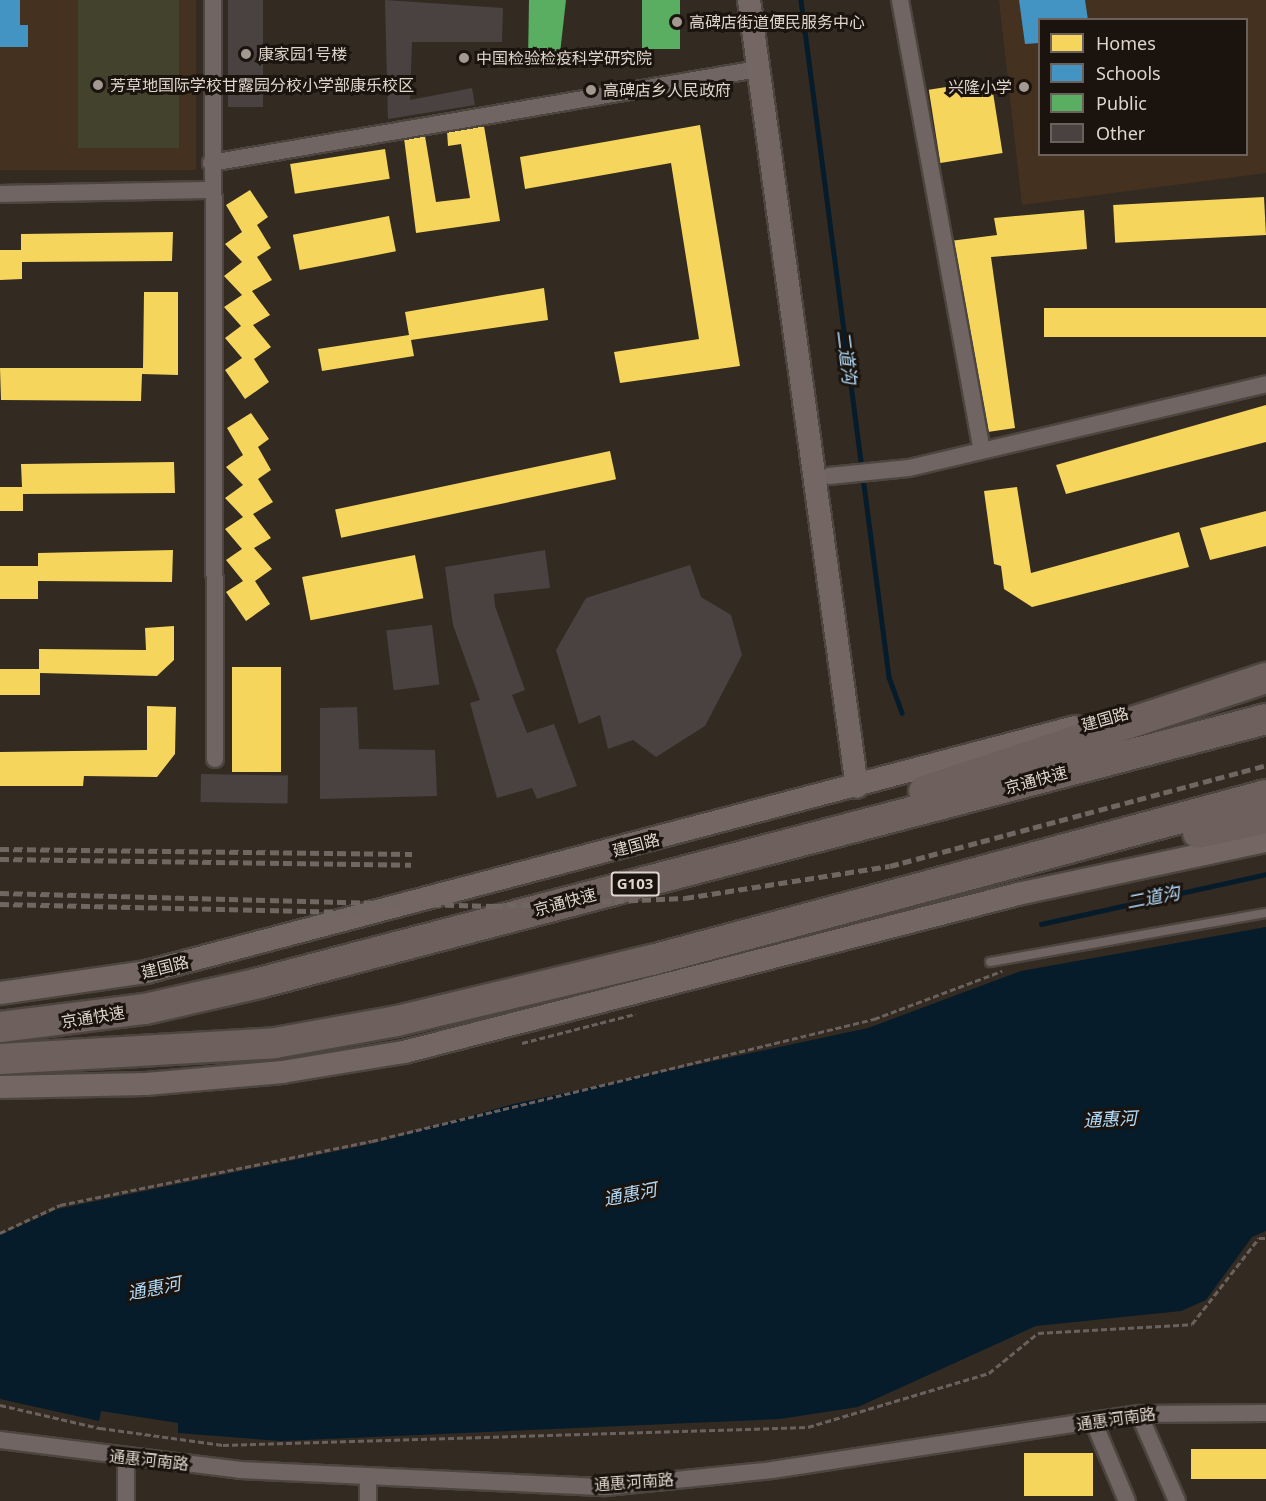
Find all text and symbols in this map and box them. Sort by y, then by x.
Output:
place label: 高碑店街道便民服务中心 [689,12,865,32]
marker: 高碑店街道便民服务中心 [670,15,684,29]
legend [1038,18,1248,156]
text: Homes [1096,31,1156,55]
place label: 康家园1号楼 [258,44,347,64]
marker: 康家园1号楼 [239,47,253,61]
place label: 中国检验检疫科学研究院 [476,48,652,68]
marker: 中国检验检疫科学研究院 [457,51,471,65]
text: Schools [1096,61,1161,85]
place label: 芳草地国际学校甘露园分校小学部康乐校区 [110,75,414,95]
place label: 兴隆小学 [948,77,1012,97]
marker: 芳草地国际学校甘露园分校小学部康乐校区 [91,78,105,92]
place label: 高碑店乡人民政府 [603,80,731,100]
marker: 兴隆小学 [1017,80,1031,94]
marker: 高碑店乡人民政府 [584,83,598,97]
text: Public [1096,91,1147,115]
text: Other [1096,121,1145,145]
water label: 二道沟 [833,329,861,385]
street label: 建国路 [1079,703,1131,735]
street label: 京通快速 [1003,762,1069,798]
street label: 建国路 [610,830,662,860]
road number: G103 [610,872,660,896]
water label: 二道沟 [1124,881,1182,913]
street label: 京通快速 [532,884,598,920]
street label: 建国路 [139,952,191,982]
street label: 京通快速 [60,1003,126,1031]
water label: 通惠河 [1082,1107,1138,1131]
water label: 通惠河 [601,1178,659,1210]
water label: 通惠河 [125,1272,183,1304]
street label: 通惠河南路 [1075,1404,1157,1434]
street label: 通惠河南路 [108,1446,190,1474]
street label: 通惠河南路 [593,1470,675,1494]

